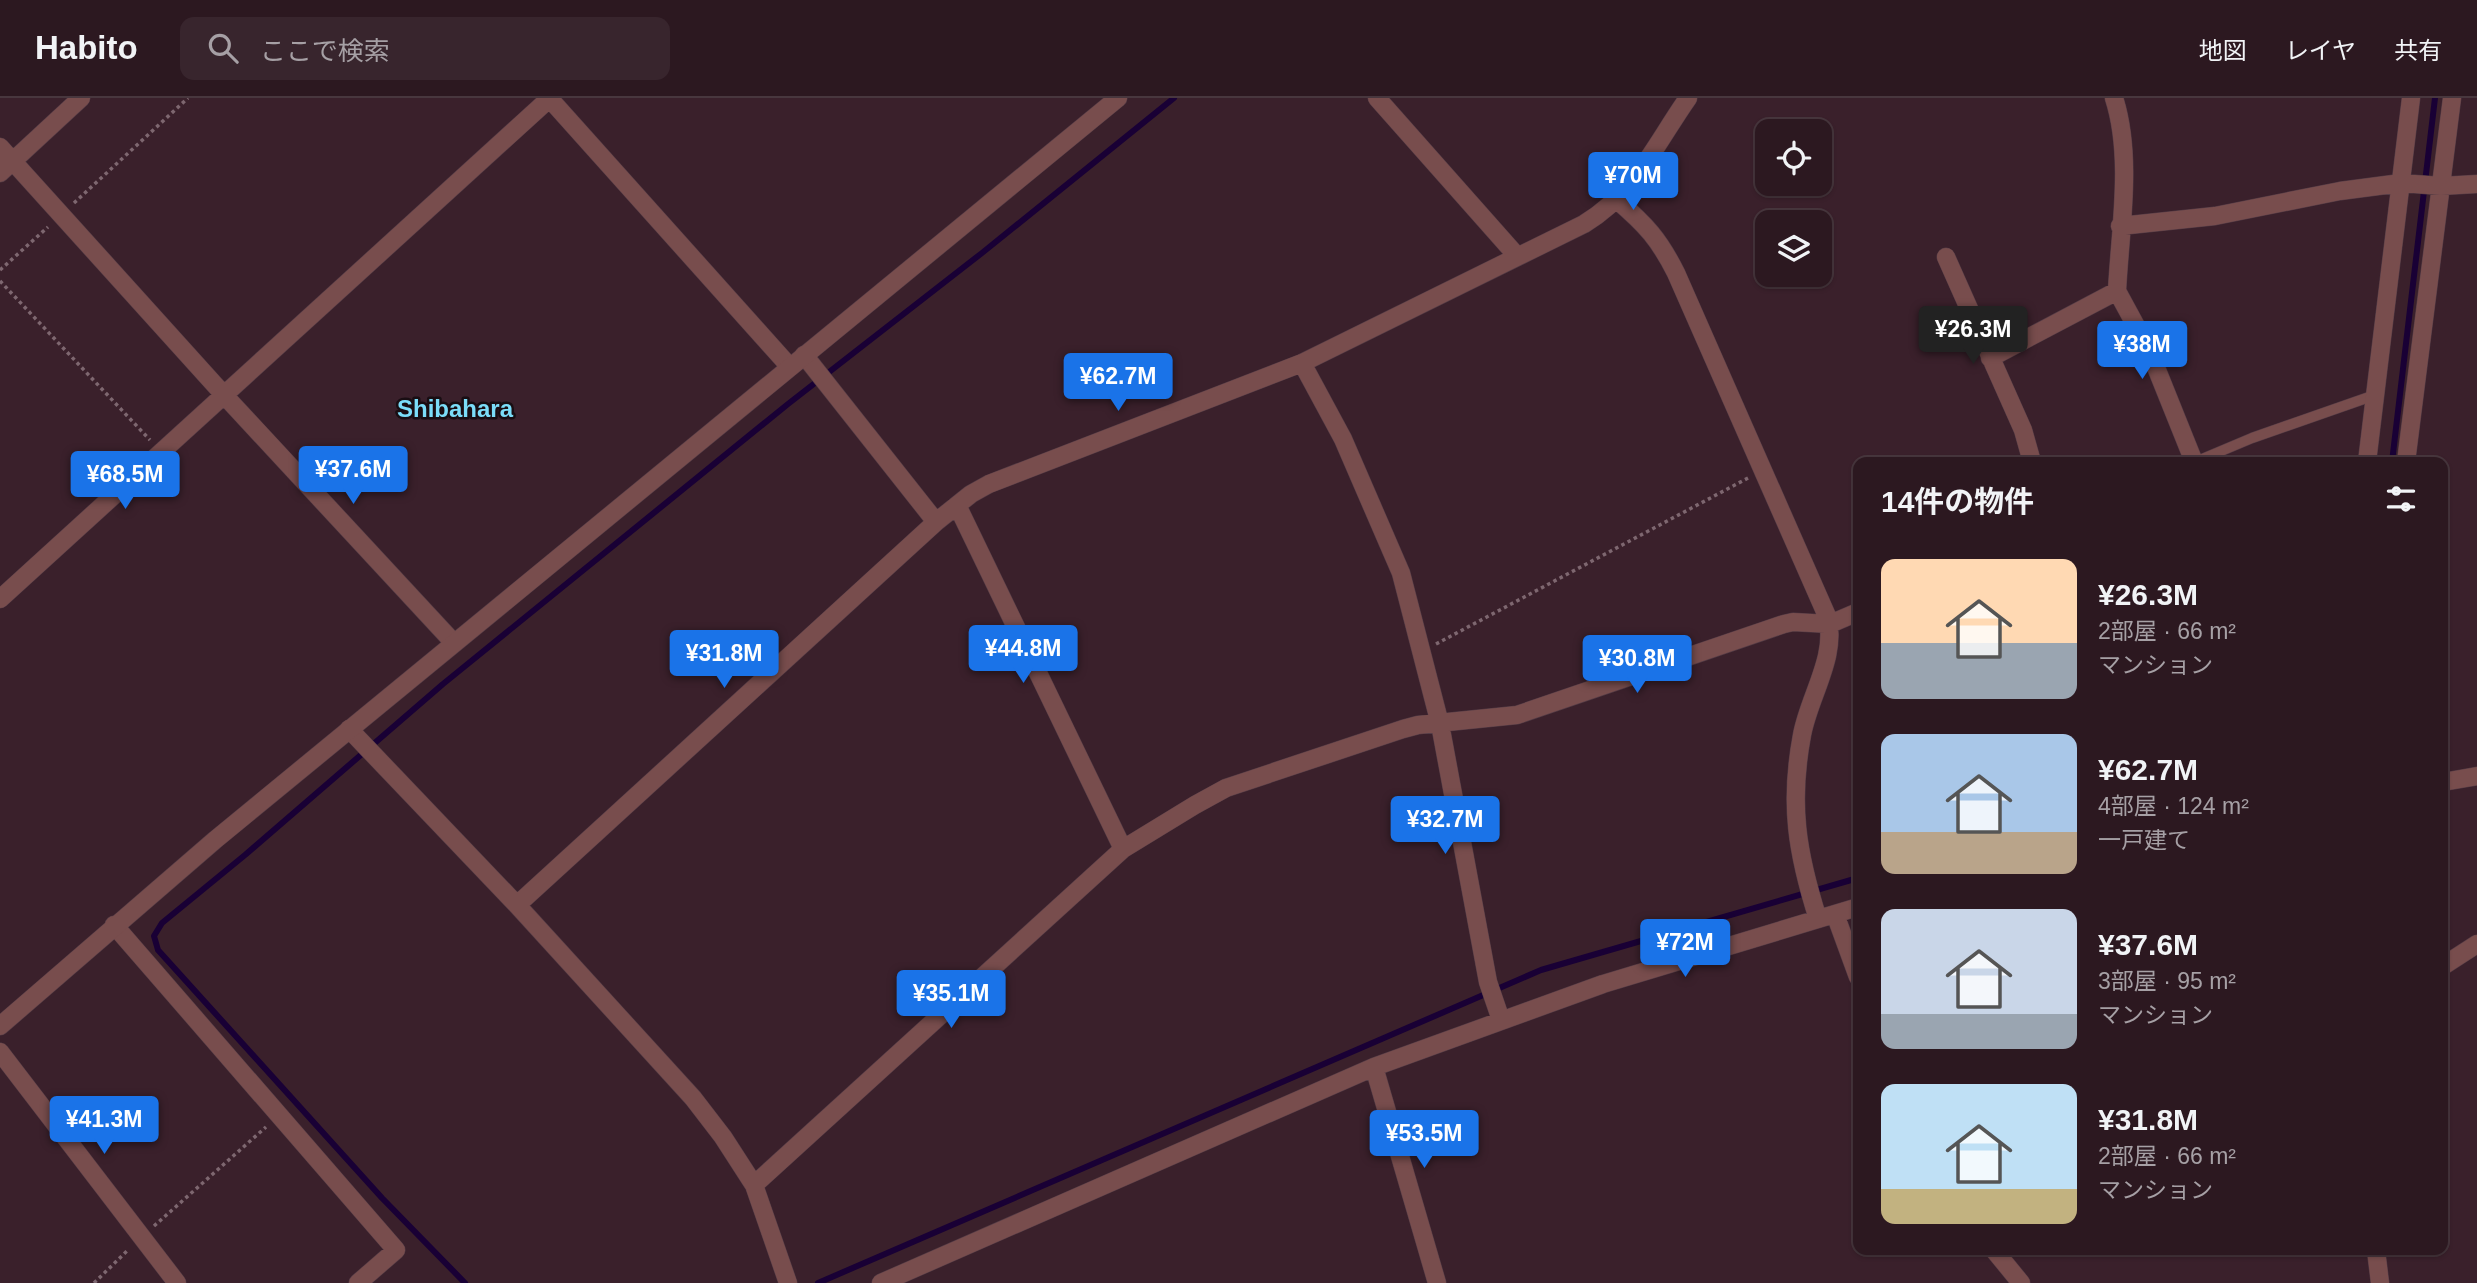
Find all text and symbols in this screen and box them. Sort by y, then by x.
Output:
search box [180,17,670,80]
text: Habito [35,29,138,66]
icon: search [204,29,242,67]
text: ここで検索 [260,36,390,66]
text: 地図 [2199,37,2247,64]
text: レイヤ [2285,37,2356,64]
text: 共有 [2394,37,2442,64]
map controls [1755,119,1832,287]
button: locate [1755,119,1832,196]
pin: ¥70M [1592,152,1674,212]
text: ¥70M [1604,162,1662,188]
button: layers [1755,210,1832,287]
pin: ¥26.3M [1916,306,2030,366]
text: ¥26.3M [1935,316,2011,342]
pin: ¥38M [2101,322,2183,381]
text: ¥38M [2113,331,2171,357]
pin: ¥62.7M [1061,354,1175,413]
text: ¥62.7M [1080,363,1156,389]
district label: Shibahara [397,395,514,422]
pin: ¥37.6M [296,446,410,506]
pin: ¥68.5M [68,452,182,511]
text: ¥37.6M [315,456,391,482]
text: ¥68.5M [87,461,163,487]
icon: filters [2382,480,2420,518]
text: 14件の物件 [1881,485,2034,518]
text: ¥26.3M [2098,578,2198,611]
icon: home [1937,587,2021,671]
text: 2部屋 · 66 m² [2098,618,2236,644]
pin: ¥44.8M [966,626,1080,685]
pin: ¥31.8M [667,630,781,690]
text: ¥44.8M [985,635,1061,661]
pin: ¥30.8M [1580,636,1694,695]
text: ¥31.8M [686,640,762,666]
text: ¥30.8M [1599,645,1675,671]
text: マンション [2098,652,2213,678]
text: ¥62.7M [2098,753,2198,786]
icon: home [1937,762,2021,846]
text: 4部屋 · 124 m² [2098,793,2249,819]
pin: ¥32.7M [1388,796,1502,856]
text: ¥32.7M [1407,806,1483,832]
text: 一戸建て [2098,827,2190,853]
pin: ¥72M [1644,920,1726,979]
text: ¥37.6M [2098,928,2198,961]
text: ¥72M [1656,929,1714,955]
icon: home [1937,937,2021,1021]
text: 3部屋 · 95 m² [2098,968,2236,994]
pin: ¥35.1M [894,970,1008,1030]
text: ¥35.1M [913,980,989,1006]
text: マンション [2098,1002,2213,1028]
pin: ¥41.3M [47,1096,161,1156]
text: ¥31.8M [2098,1103,2198,1136]
text: ¥41.3M [66,1106,142,1132]
pin: ¥53.5M [1367,1110,1481,1170]
icon: home [1937,1112,2021,1196]
text: ¥53.5M [1386,1120,1462,1146]
text: 2部屋 · 66 m² [2098,1143,2236,1169]
text: マンション [2098,1177,2213,1203]

